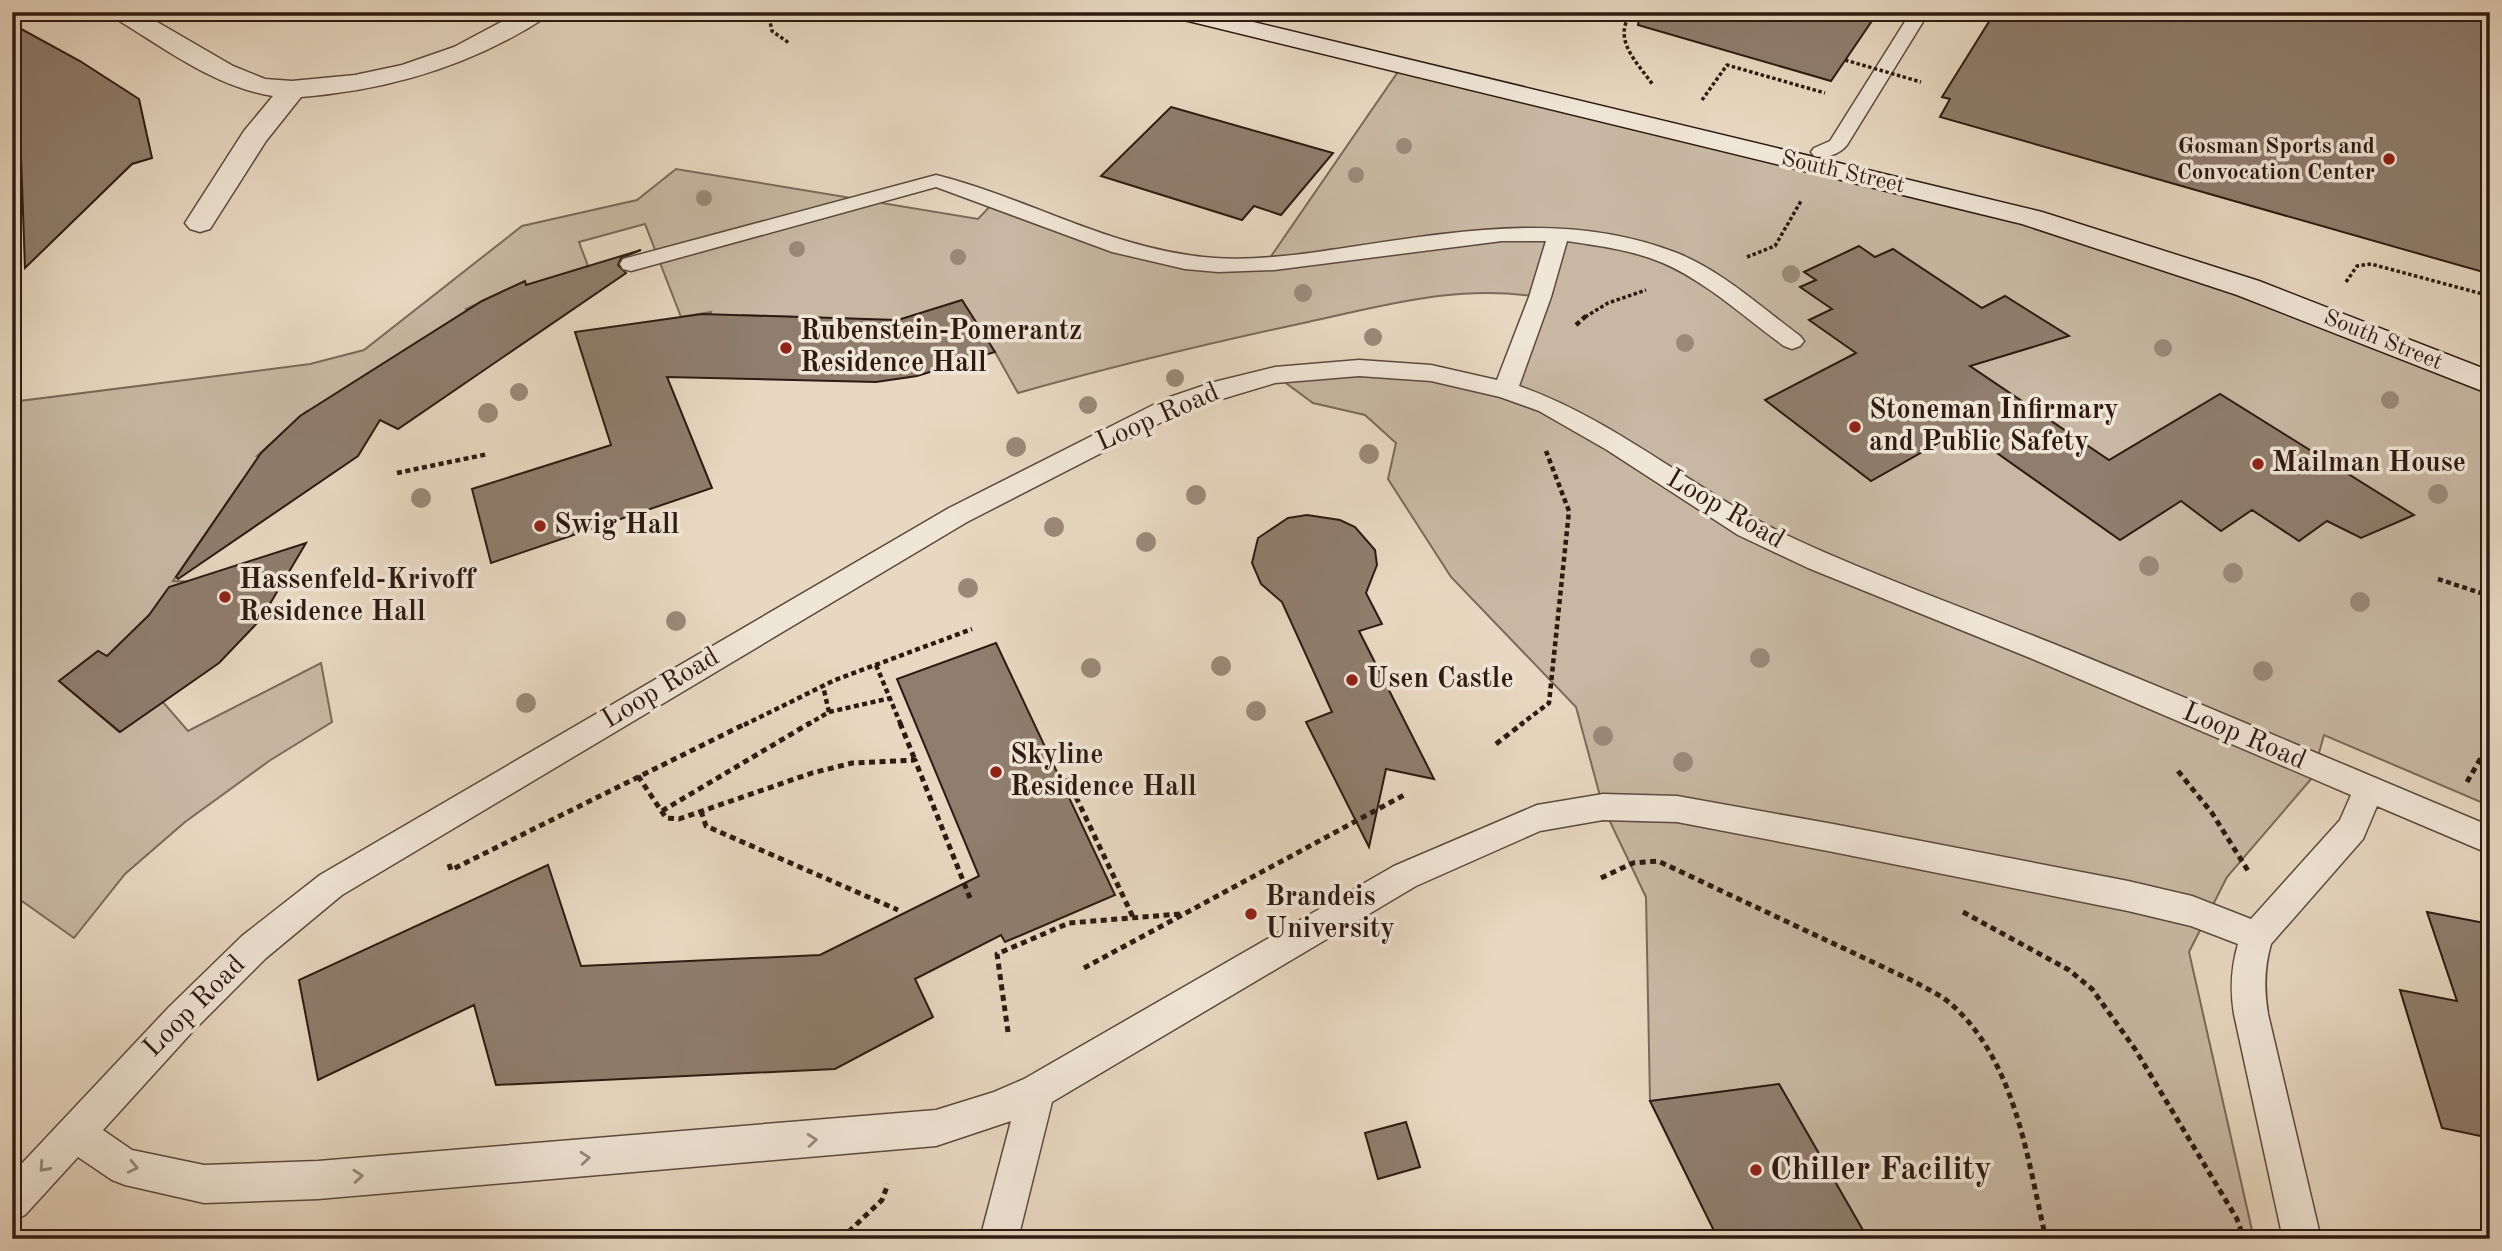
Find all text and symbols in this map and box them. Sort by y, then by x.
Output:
place label: Gosman Sports and Convocation Center [2176,135,2375,184]
street label: South Street [1779,147,1907,197]
marker: Gosman Sports and Convocation Center [2381,151,2397,167]
street label: South Street [2320,306,2446,374]
place label: Rubenstein-Pomerantz Residence Hall [800,318,1082,378]
marker: Rubenstein-Pomerantz Residence Hall [778,340,794,356]
street label: Loop Road [1092,379,1224,457]
place label: Stoneman Infirmary and Public Safety [1869,397,2119,457]
marker: Stoneman Infirmary and Public Safety [1847,419,1863,435]
place label: Mailman House [2272,450,2466,478]
marker: Mailman House [2250,456,2266,472]
street label: Loop Road [1661,465,1789,555]
place label: Swig Hall [554,512,680,540]
marker: Swig Hall [532,518,548,534]
place label: Hassenfeld-Krivoff Residence Hall [239,567,477,627]
marker: Hassenfeld-Krivoff Residence Hall [217,589,233,605]
street label: Loop Road [598,643,724,735]
place label: Usen Castle [1366,666,1514,694]
marker: Usen Castle [1344,672,1360,688]
street label: Loop Road [2178,698,2310,776]
place label: Skyline Residence Hall [1010,742,1197,802]
marker: Skyline Residence Hall [988,764,1004,780]
place label: Brandeis University [1265,884,1395,944]
marker: Brandeis University [1243,906,1259,922]
street label: Loop Road [139,951,251,1063]
one-way arrow [806,1133,817,1148]
one-way arrow [580,1151,591,1166]
place label: Chiller Facility [1770,1154,1992,1187]
one-way arrow [39,1159,52,1172]
one-way arrow [127,1159,139,1174]
marker: Chiller Facility [1748,1162,1764,1178]
one-way arrow [353,1169,364,1184]

